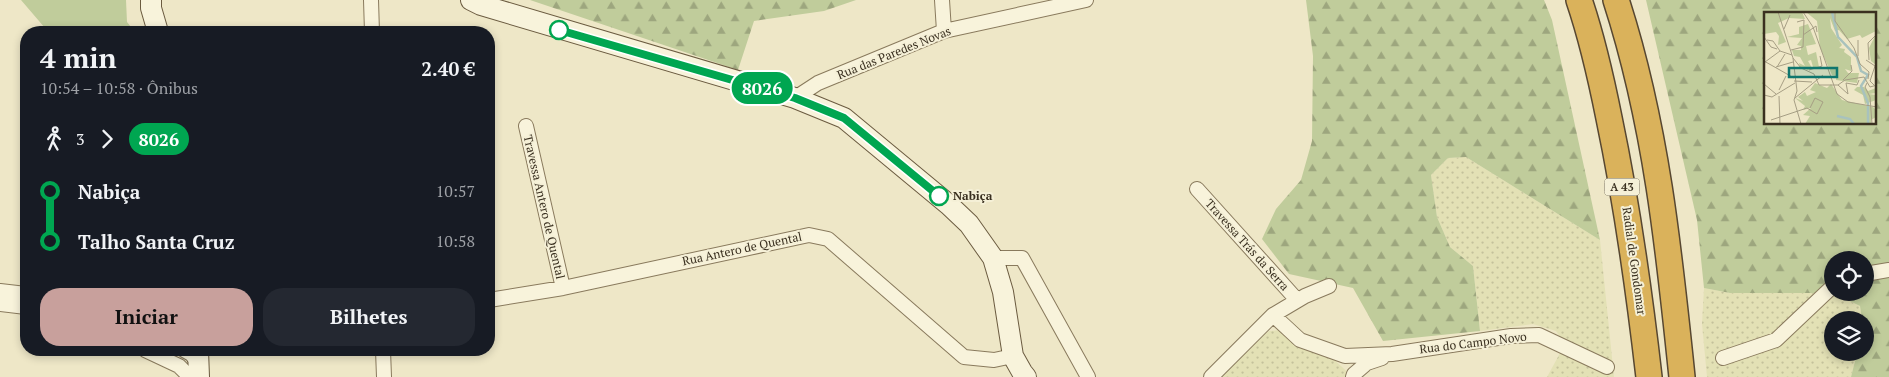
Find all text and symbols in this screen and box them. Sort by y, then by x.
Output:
inset map [1764,12,1876,125]
unlabelled marker [549,20,569,40]
street label: Rua das Paredes Novas [835,23,953,82]
text: 4 min [40,39,117,76]
text: 2.40 € [421,56,475,81]
line badge: 8026 [727,72,797,104]
text: 8026 [742,76,782,100]
text: 10:54 – 10:58 · Ônibus [40,77,198,99]
icon: walk [40,125,68,153]
icon: forward [93,125,121,153]
text: 8026 [139,127,179,151]
text: 3 [76,128,85,150]
street label: Travessa Antero de Quental [521,133,568,281]
road number: A 43 [1604,178,1640,196]
text: Nabiça [78,179,140,204]
text: 10:57 [436,180,475,202]
marker: Nabiça [929,186,949,206]
place label: Nabiça [953,188,993,203]
street label: Travessa Trás da Serra [1202,196,1293,294]
street label: Radial de Gondomar [1620,206,1650,316]
street label: Rua Antero de Quental [681,228,803,269]
text: Talho Santa Cruz [78,229,235,254]
text: 10:58 [436,230,475,252]
map controls [1824,251,1874,361]
button: locate [1824,251,1874,301]
button: Iniciar [40,288,253,346]
button: Bilhetes [263,288,475,346]
button: layers [1824,311,1874,361]
street label: Rua do Campo Novo [1418,328,1528,357]

